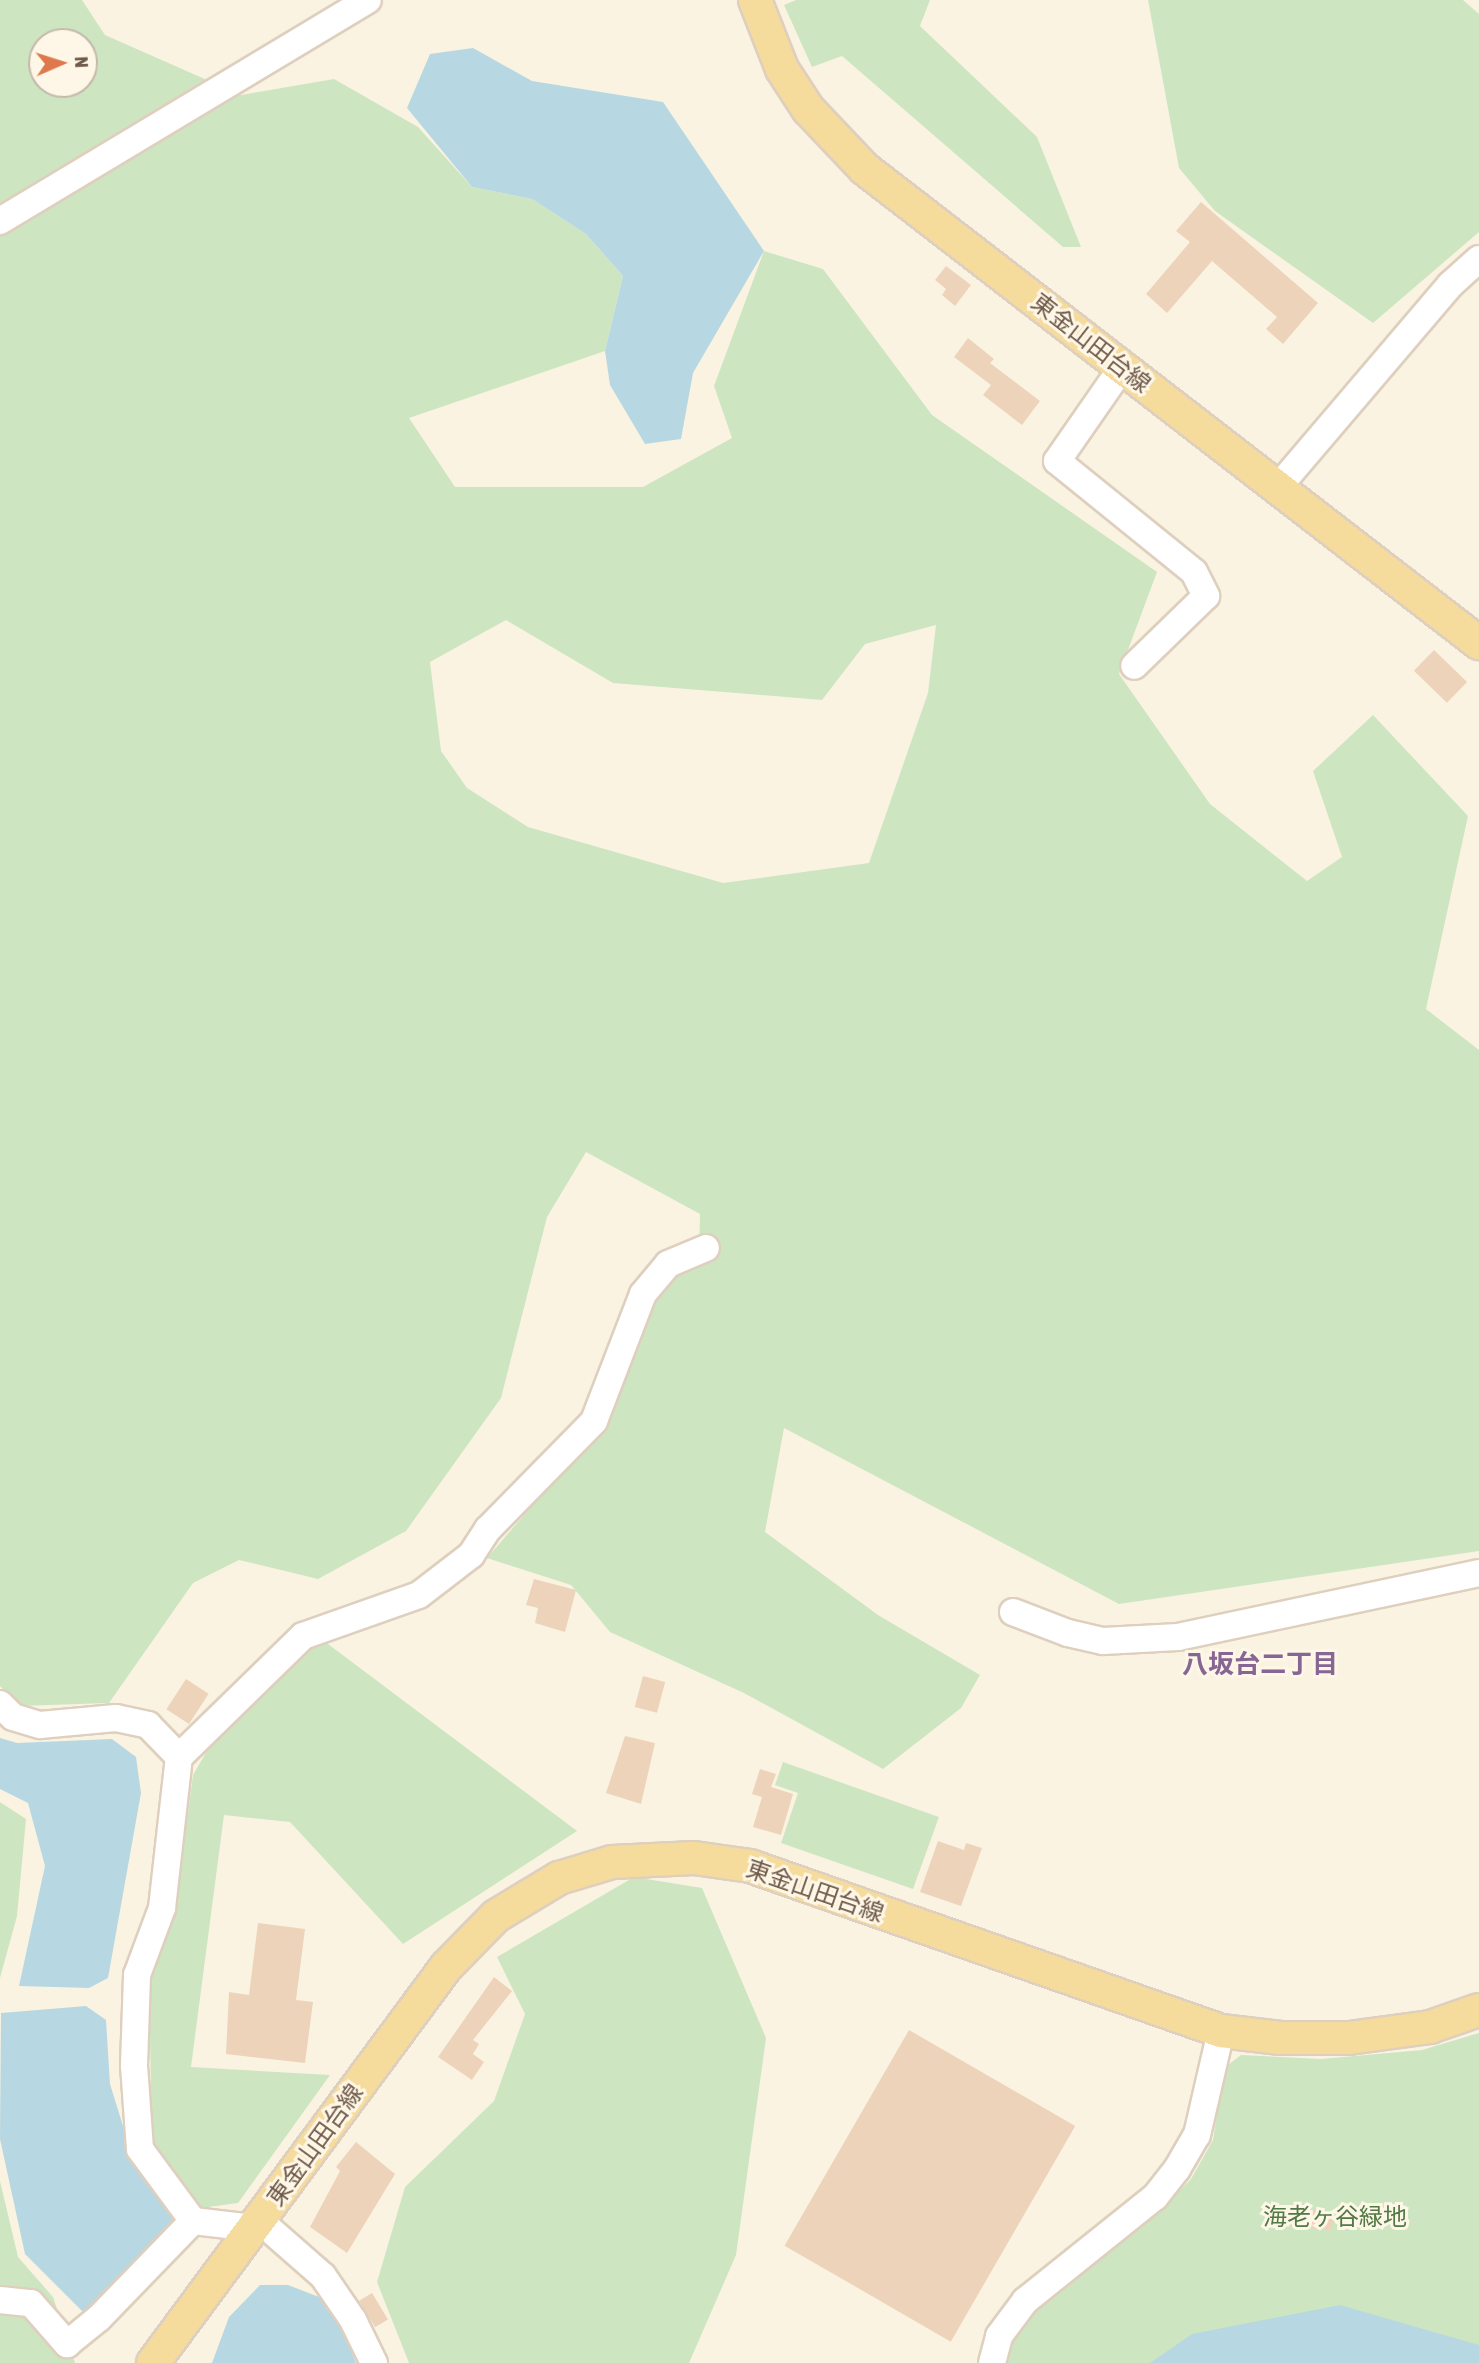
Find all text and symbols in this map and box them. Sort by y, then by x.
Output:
north arrow [28,28,98,98]
text: N [71,56,93,68]
street label: 東金山田台線 [1025,287,1157,399]
district label: 八坂台二丁目 [1182,1649,1338,1681]
street label: 東金山田台線 [742,1854,888,1928]
street label: 東金山田台線 [261,2078,369,2212]
park label: 海老ヶ谷緑地 [1263,2203,1407,2231]

